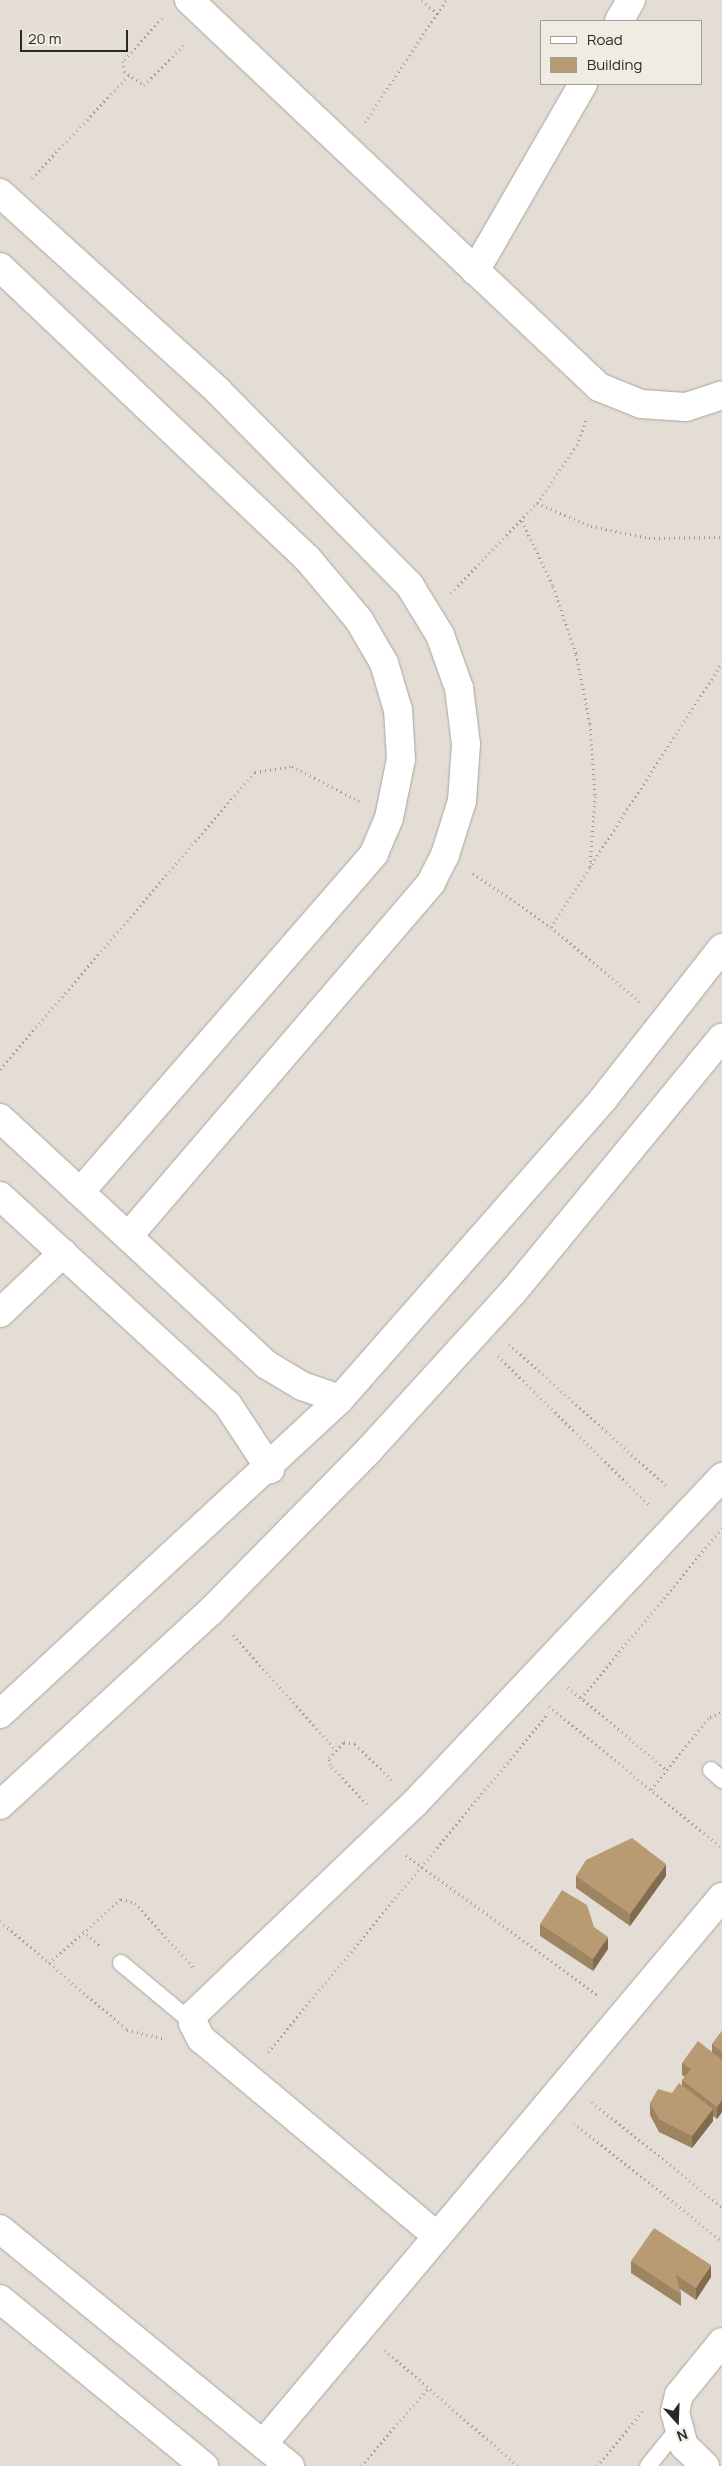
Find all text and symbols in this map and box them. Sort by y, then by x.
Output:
scale bar [22,20,130,52]
legend [540,20,702,85]
text: 20 m [28,28,61,49]
text: Road [587,29,623,50]
text: Building [587,54,642,75]
north arrow [652,2396,702,2446]
text: N [674,2425,690,2446]

